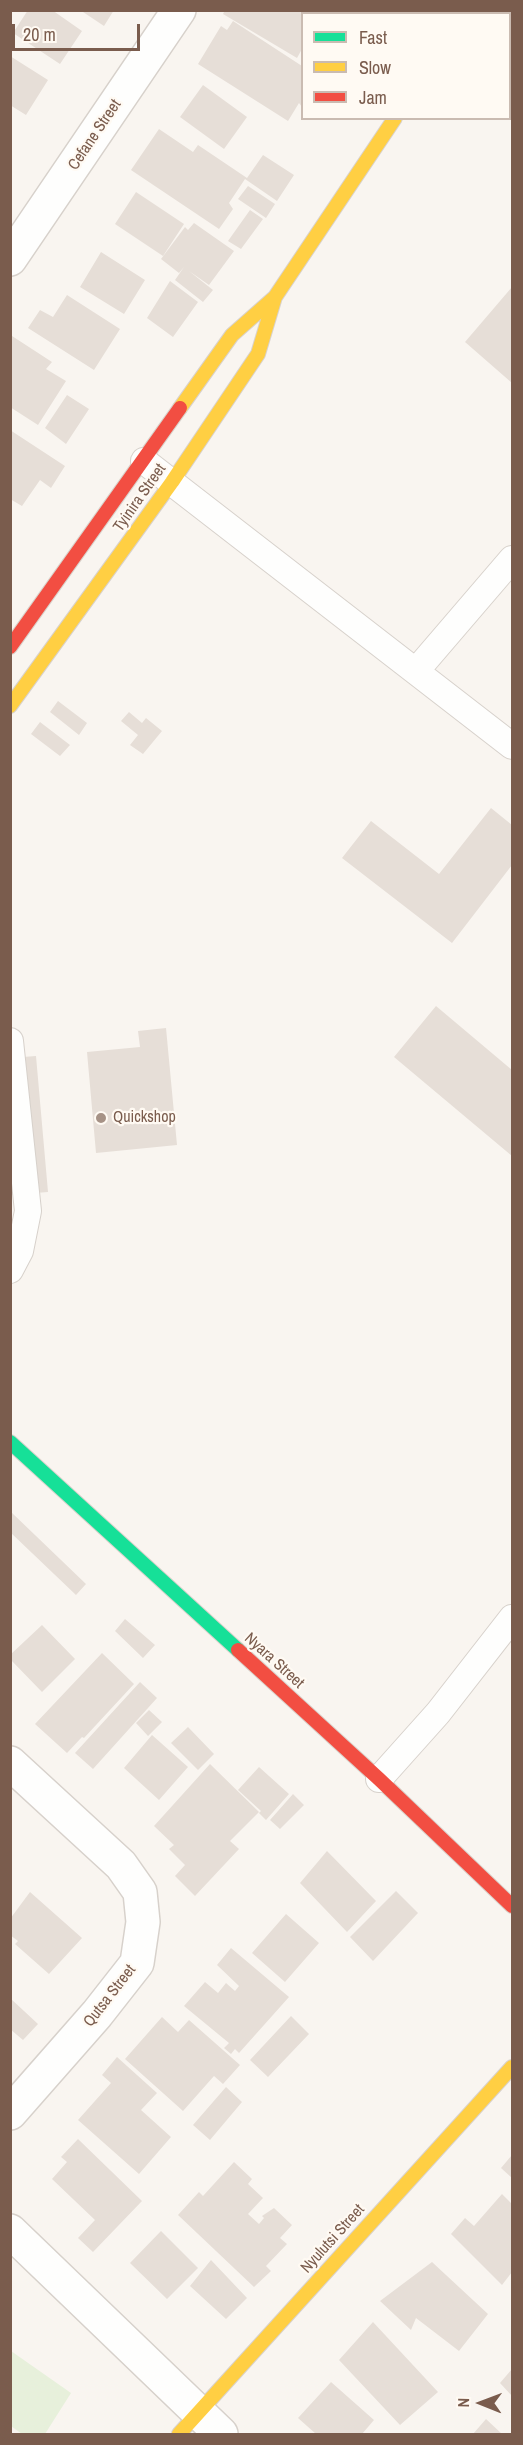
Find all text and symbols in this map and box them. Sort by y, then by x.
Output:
scale bar [15,12,142,50]
legend [301,12,511,120]
text: 20 m [23,22,56,47]
text: Fast [359,25,387,50]
text: Slow [359,55,391,80]
text: Jam [359,85,387,110]
street label: Cefane Street [64,96,126,174]
street label: Tyinira Street [110,460,170,536]
place label: Quickshop [113,1108,176,1128]
marker: Quickshop [94,1111,108,1125]
street label: Nyara Street [240,1629,308,1693]
street label: Qutsa Street [80,1961,140,2031]
street label: Nyulutsi Street [297,2201,369,2277]
north arrow [451,2373,511,2433]
text: N [452,2398,474,2408]

